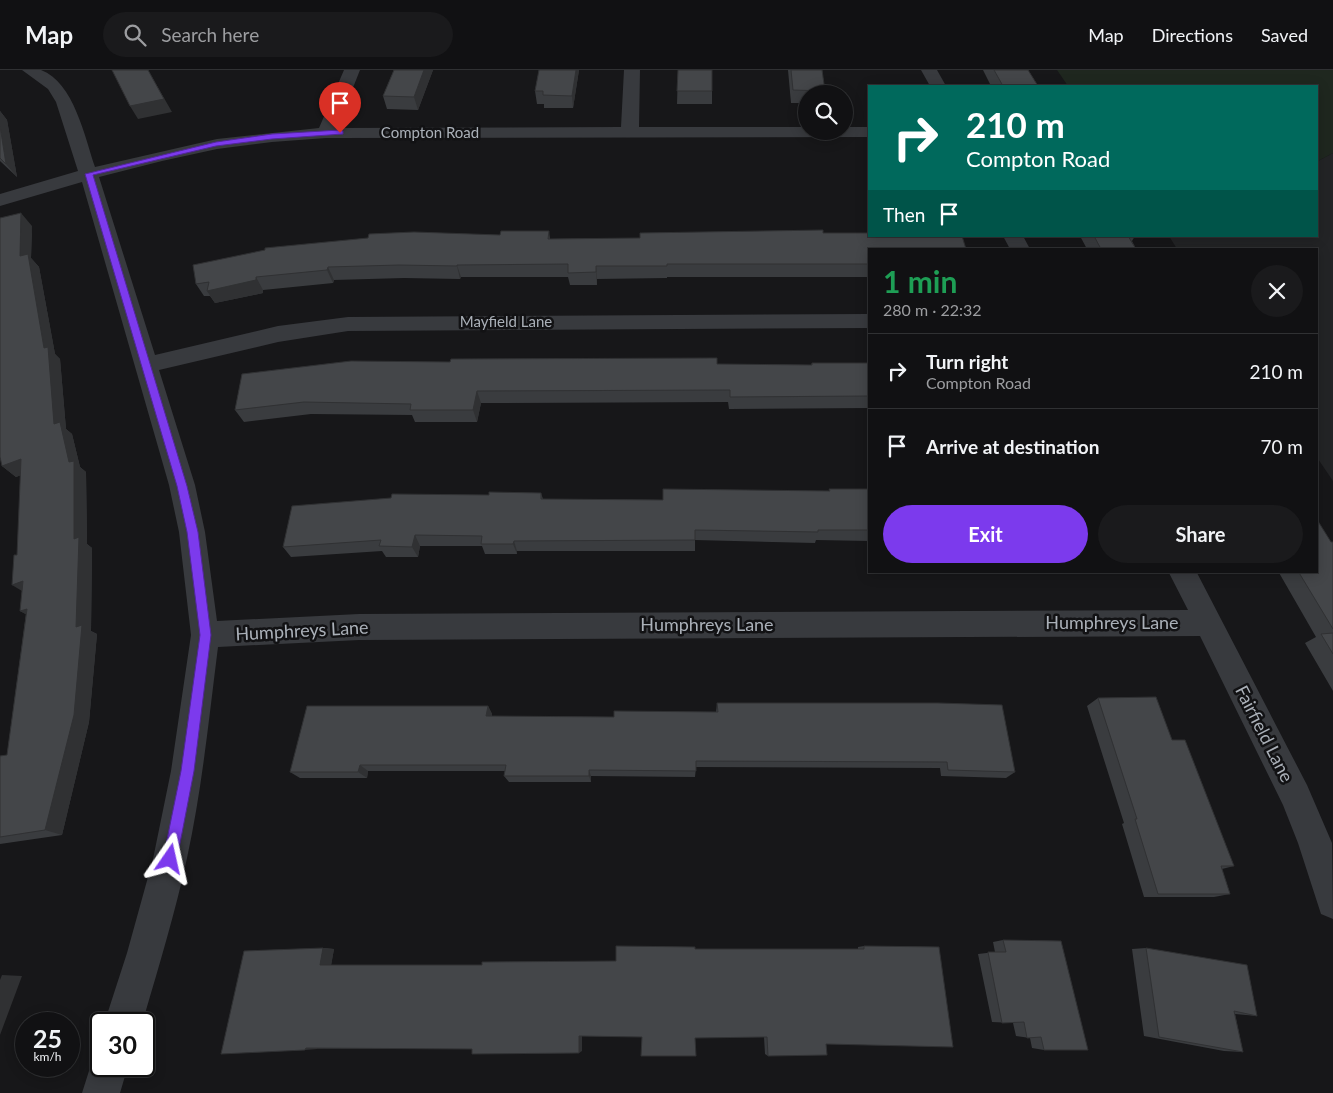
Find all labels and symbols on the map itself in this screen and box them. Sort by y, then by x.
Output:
pin [319,82,361,133]
street label: Compton Road [381,123,479,141]
street label: Mayfield Lane [460,312,552,330]
street label: Humphreys Lane [1045,611,1179,633]
street label: Humphreys Lane [640,613,774,635]
street label: Humphreys Lane [235,616,369,644]
street label: Fairfield Lane [1231,682,1299,785]
position arrow [143,832,195,884]
speed limit sign: 30 [90,1012,155,1077]

